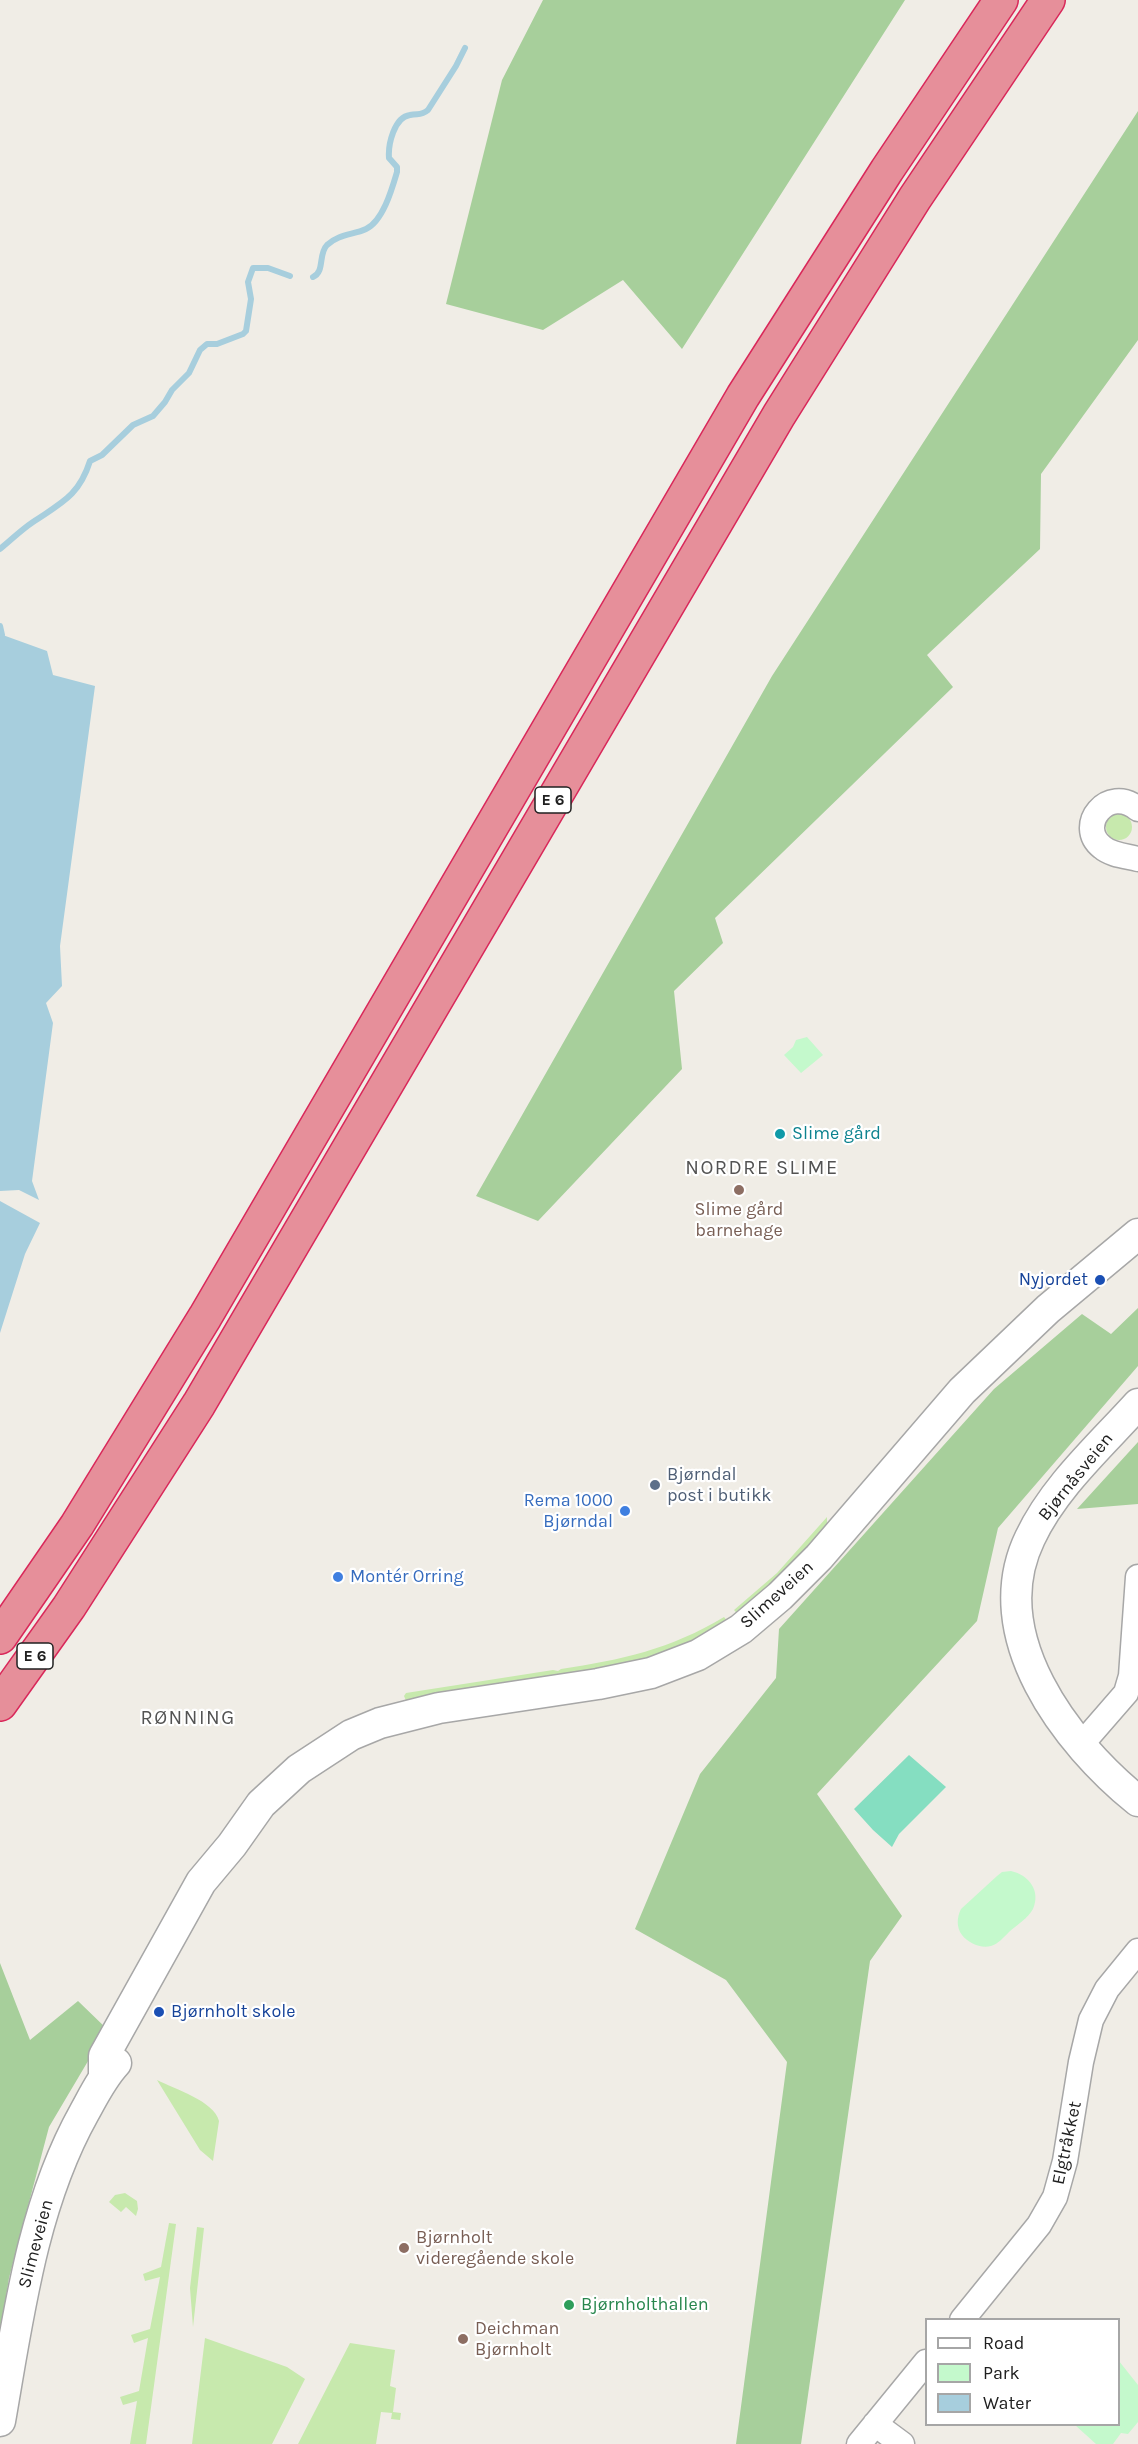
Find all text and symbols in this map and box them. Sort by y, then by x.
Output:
road number: E 6 [535,787,571,813]
place label: Slime gård [792,1123,881,1145]
marker: Slime gård [773,1127,787,1141]
district label: NORDRE SLIME [685,1156,839,1180]
marker: Slime gård barnehage [732,1183,746,1197]
place label: Slime gård barnehage [695,1199,783,1242]
place label: Nyjordet [1019,1269,1088,1291]
marker: Nyjordet [1093,1273,1107,1287]
street label: Bjørnåsveien [1034,1429,1118,1525]
place label: Bjørndal post i butikk [667,1464,771,1506]
marker: Bjørndal post i butikk [648,1478,662,1492]
place label: Rema 1000 Bjørndal [524,1490,613,1532]
marker: Rema 1000 Bjørndal [618,1504,632,1518]
street label: Slimeveien [736,1556,818,1634]
place label: Montér Orring [350,1566,464,1588]
marker: Montér Orring [331,1570,345,1584]
road number: E 6 [17,1643,53,1669]
district label: RØNNING [140,1706,236,1730]
place label: Bjørnholt skole [171,2001,296,2023]
marker: Bjørnholt skole [152,2005,166,2019]
street label: Elgtråkket [1048,2099,1086,2187]
street label: Slimeveien [14,2197,58,2291]
place label: Bjørnholt videregående skole [416,2227,574,2270]
marker: Bjørnholt videregående skole [397,2241,411,2255]
place label: Bjørnholthallen [581,2294,709,2316]
marker: Bjørnholthallen [562,2298,576,2312]
place label: Deichman Bjørnholt [475,2318,559,2360]
legend [925,2318,1120,2426]
marker: Deichman Bjørnholt [456,2332,470,2346]
text: Road [983,2332,1024,2354]
text: Park [983,2362,1020,2384]
text: Water [983,2392,1031,2414]

